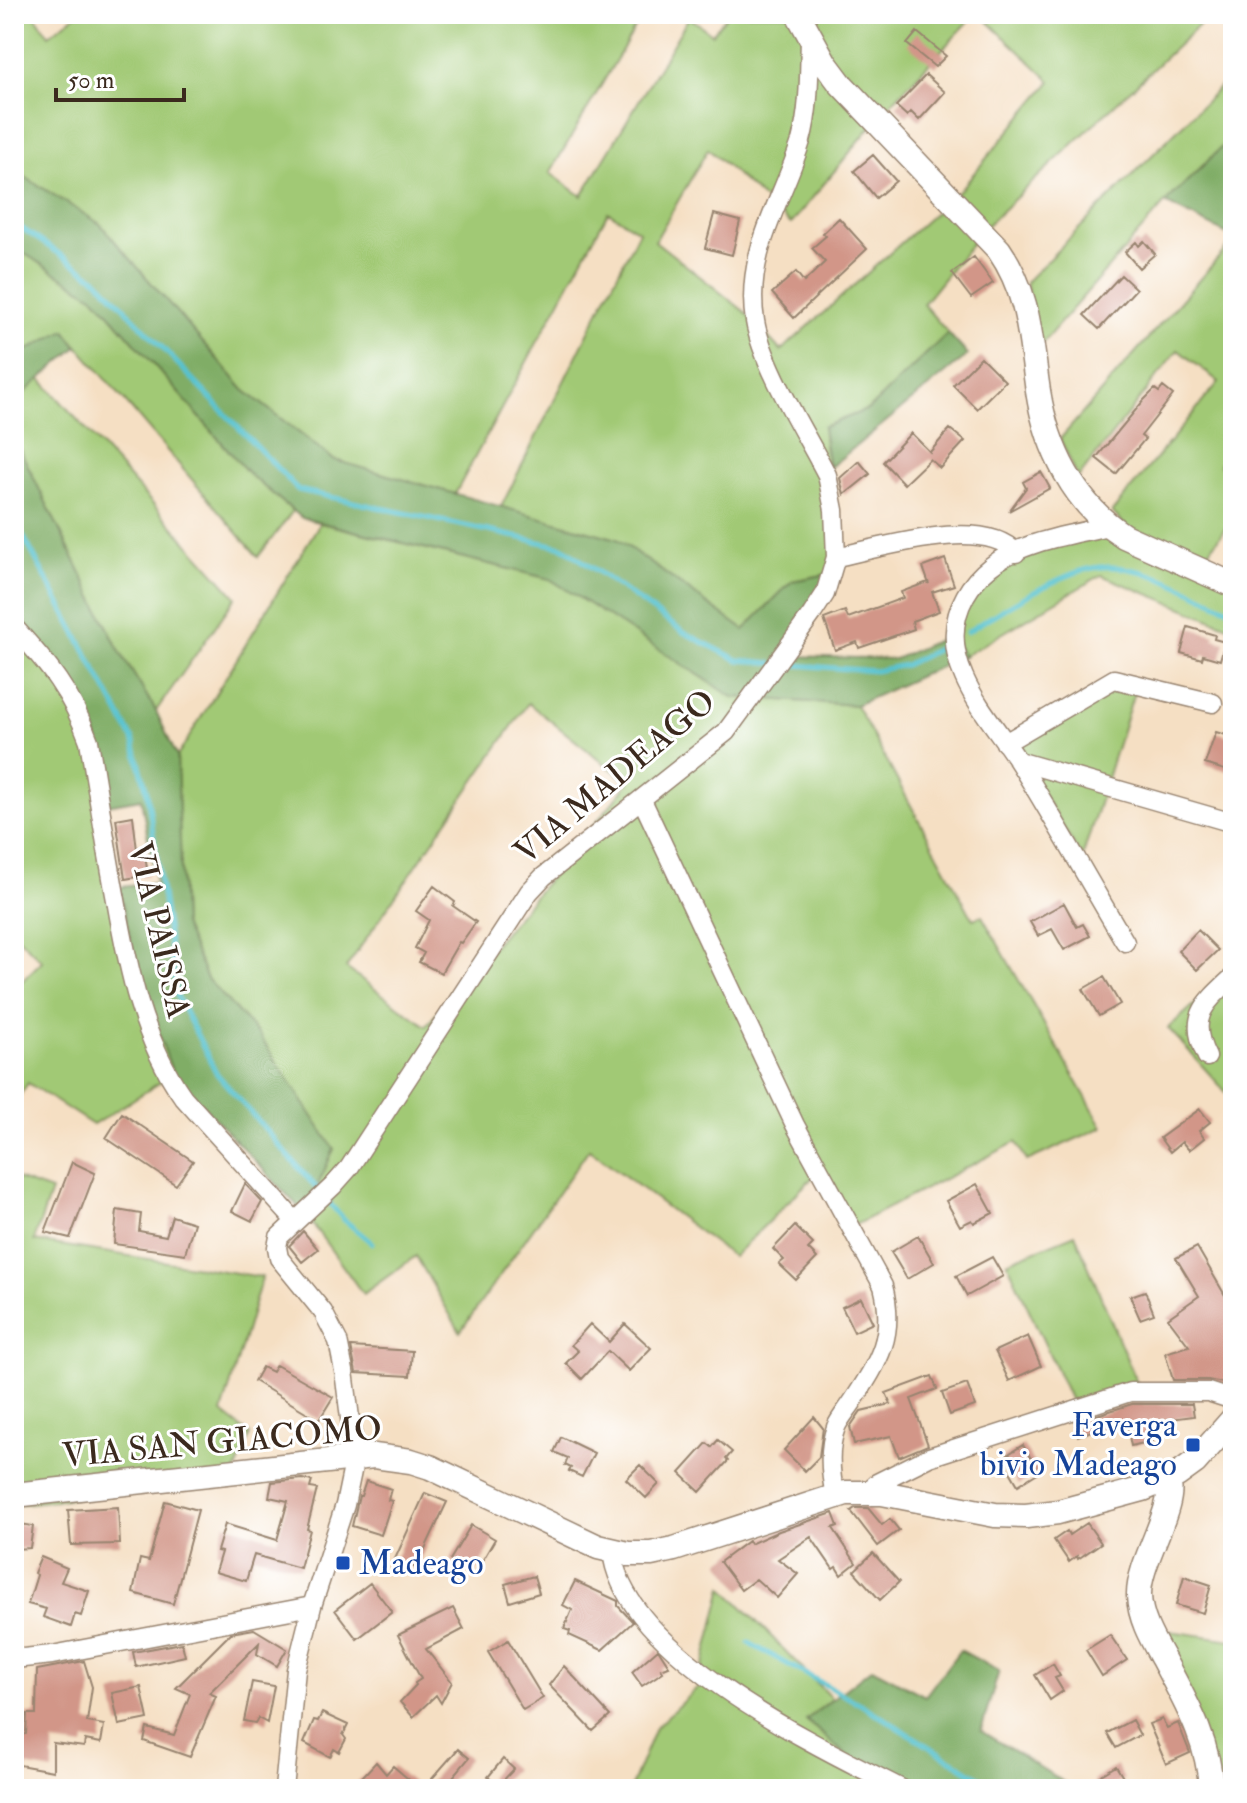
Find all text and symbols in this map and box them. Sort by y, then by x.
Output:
scale bar [56,52,184,102]
text: 50 m [68,65,115,96]
street label: VIA MADEAGO [505,680,725,874]
street label: VIA PAISSA [118,837,200,1023]
place label: Faverga bivio Madeago [980,1404,1178,1486]
street label: VIA SAN GIACOMO [61,1407,383,1477]
marker: Faverga bivio Madeago [1184,1436,1202,1454]
place label: Madeago [359,1542,484,1585]
marker: Madeago [334,1554,352,1572]

